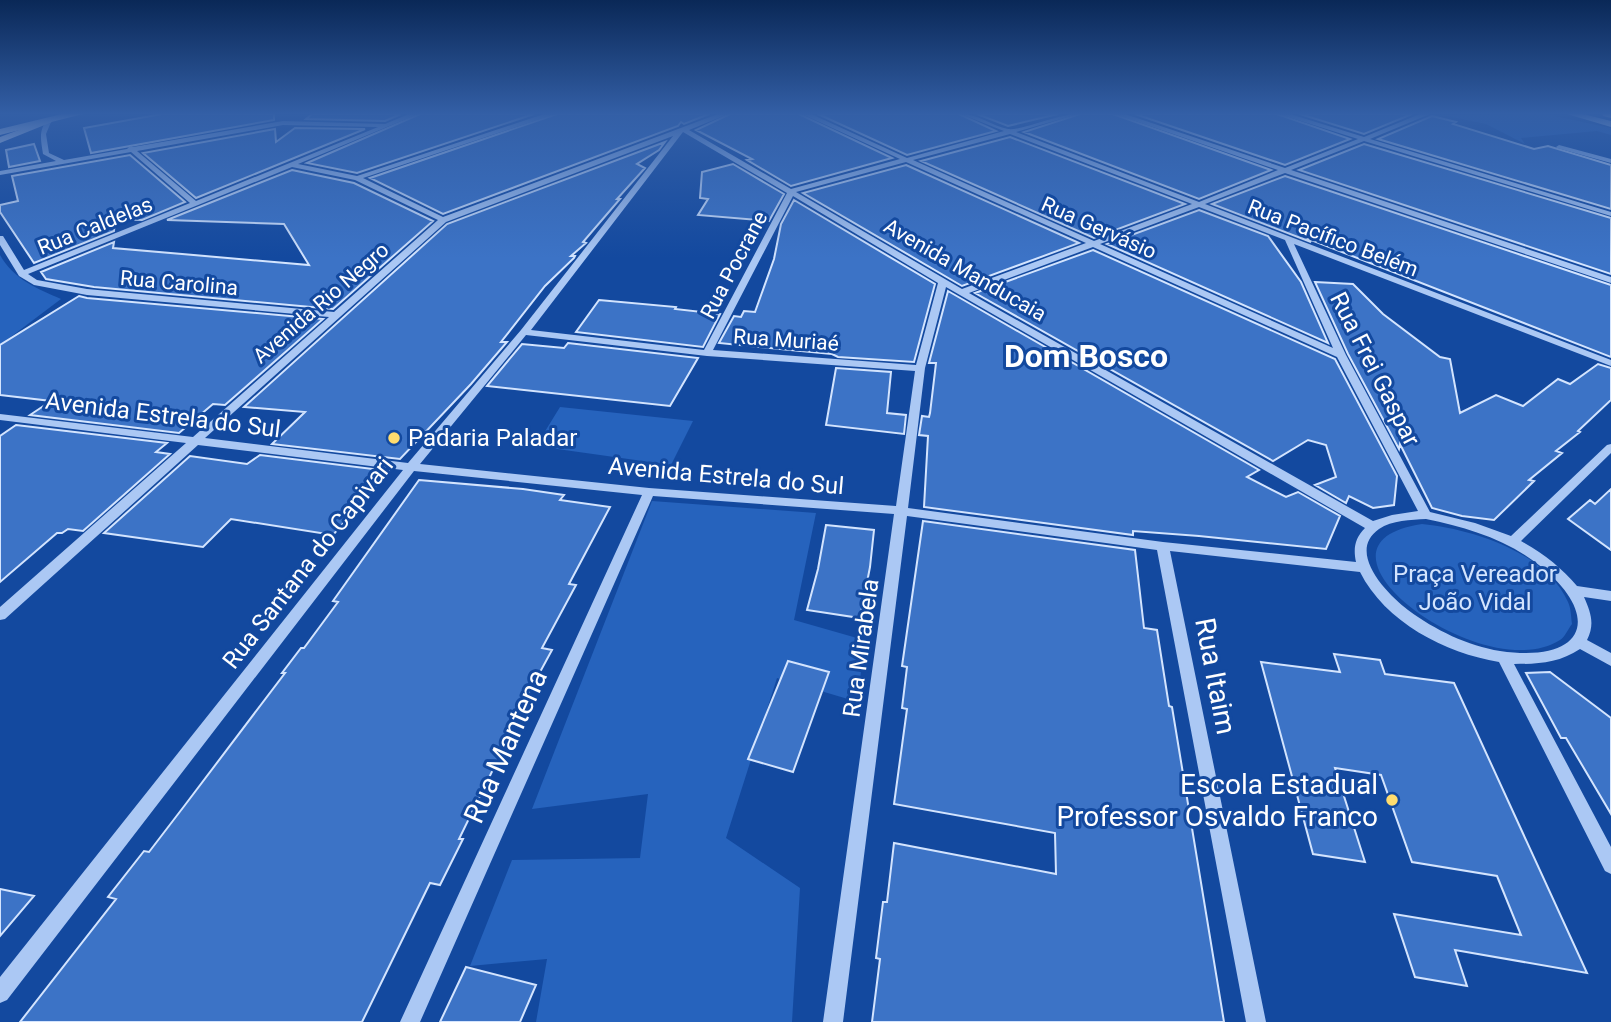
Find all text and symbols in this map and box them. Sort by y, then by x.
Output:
street label: Rua Caldelas [34,192,156,260]
street label: Rua Gervásio [1038,192,1160,264]
street label: Rua Pacífico Belém [1244,194,1422,282]
street label: Rua Pocrane [696,207,772,323]
street label: Avenida Manducaia [880,214,1050,326]
street label: Avenida Rio Negro [248,238,394,368]
street label: Rua Carolina [119,266,239,300]
street label: Rua Frei Gaspar [1324,287,1426,451]
street label: Rua Muriaé [732,324,840,356]
district label: Dom Bosco [1004,337,1168,375]
street label: Avenida Estrela do Sul [44,387,282,443]
place label: Padaria Paladar [408,424,577,452]
marker: Padaria Paladar [386,430,402,446]
street label: Rua Santana do Capivari [217,452,399,674]
street label: Avenida Estrela do Sul [607,452,845,500]
park label: Praça Vereador João Vidal [1393,560,1557,616]
street label: Rua Mirabela [837,577,885,719]
street label: Rua Itaim [1188,615,1243,737]
street label: Rua Mantena [457,664,554,828]
place label: Escola Estadual Professor Osvaldo Franco [1056,768,1378,833]
marker: Escola Estadual Professor Osvaldo Franco [1384,792,1400,808]

